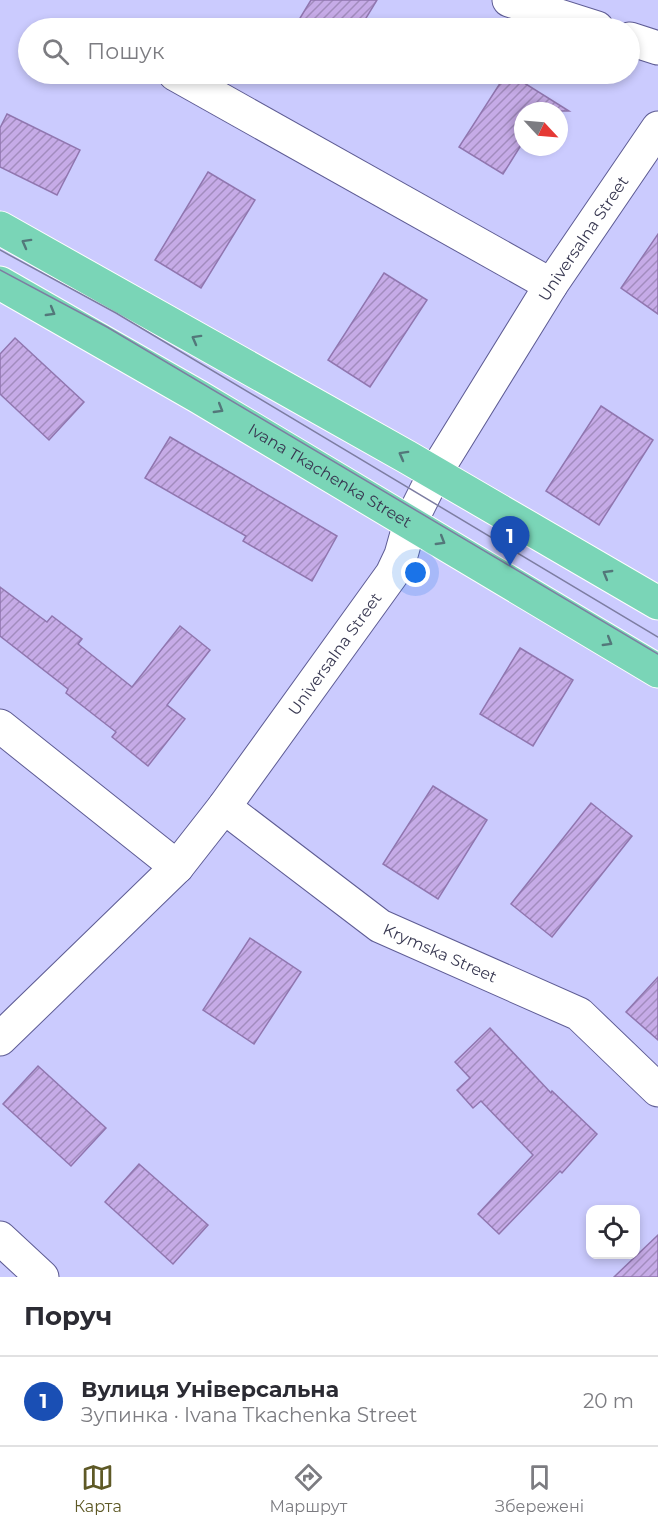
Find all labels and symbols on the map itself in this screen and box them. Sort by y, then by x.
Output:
north arrow [514,102,568,156]
street label: Universalna Street [535,172,633,305]
one-way arrow [22,239,32,250]
one-way arrow [45,304,55,316]
one-way arrow [192,334,202,346]
one-way arrow [213,402,223,414]
street label: Ivana Tkachenka Street [245,420,415,532]
one-way arrow [398,451,409,462]
pin: 1 [490,516,530,566]
one-way arrow [435,534,445,546]
your location [401,558,430,587]
one-way arrow [603,570,614,581]
street label: Universalna Street [284,589,386,719]
one-way arrow [602,634,612,646]
street label: Krymska Street [380,920,500,987]

